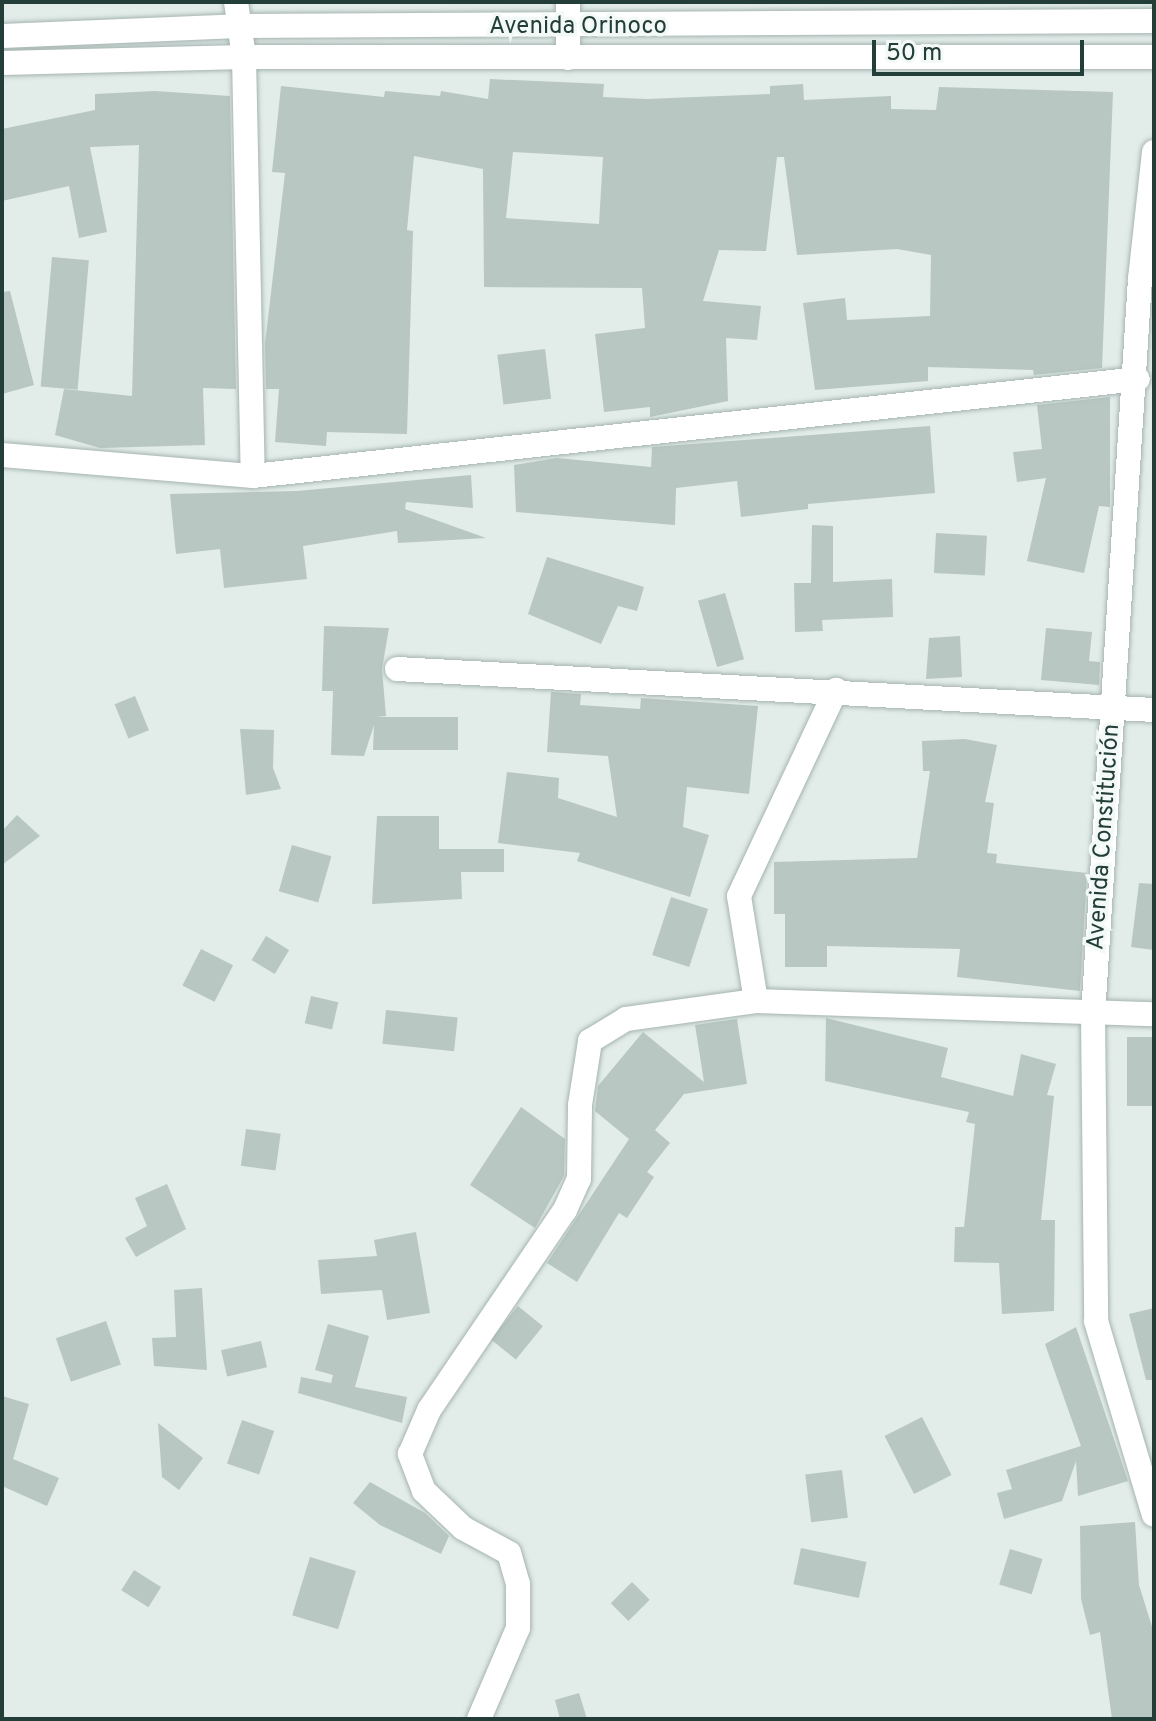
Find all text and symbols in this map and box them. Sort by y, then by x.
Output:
street label: Avenida Orinoco [489,14,667,42]
scale bar [876,24,1088,74]
text: 50 m [886,39,942,69]
street label: Avenida Constitución [1083,723,1127,951]

